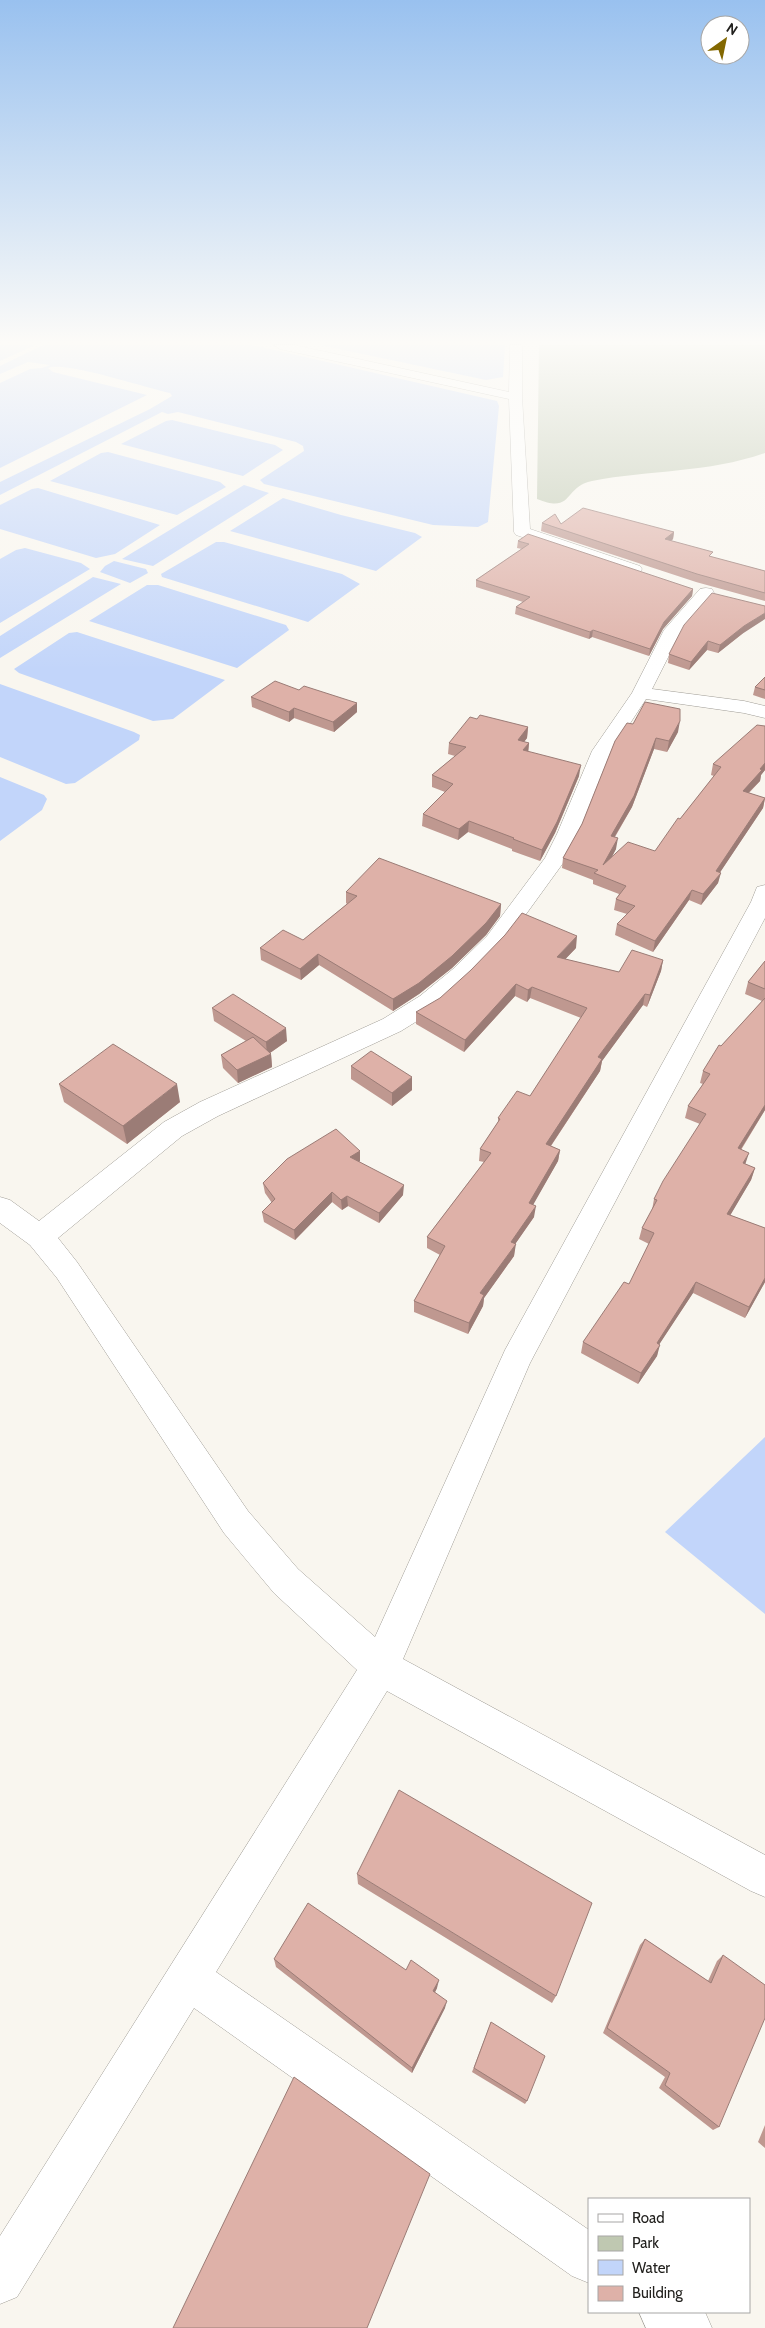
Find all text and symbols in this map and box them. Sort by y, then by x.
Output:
north arrow [700,15,750,65]
text: N [723,19,741,39]
legend [588,2198,750,2313]
text: Road [632,2209,665,2227]
text: Park [632,2234,659,2252]
text: Water [632,2259,670,2277]
text: Building [632,2284,683,2302]

